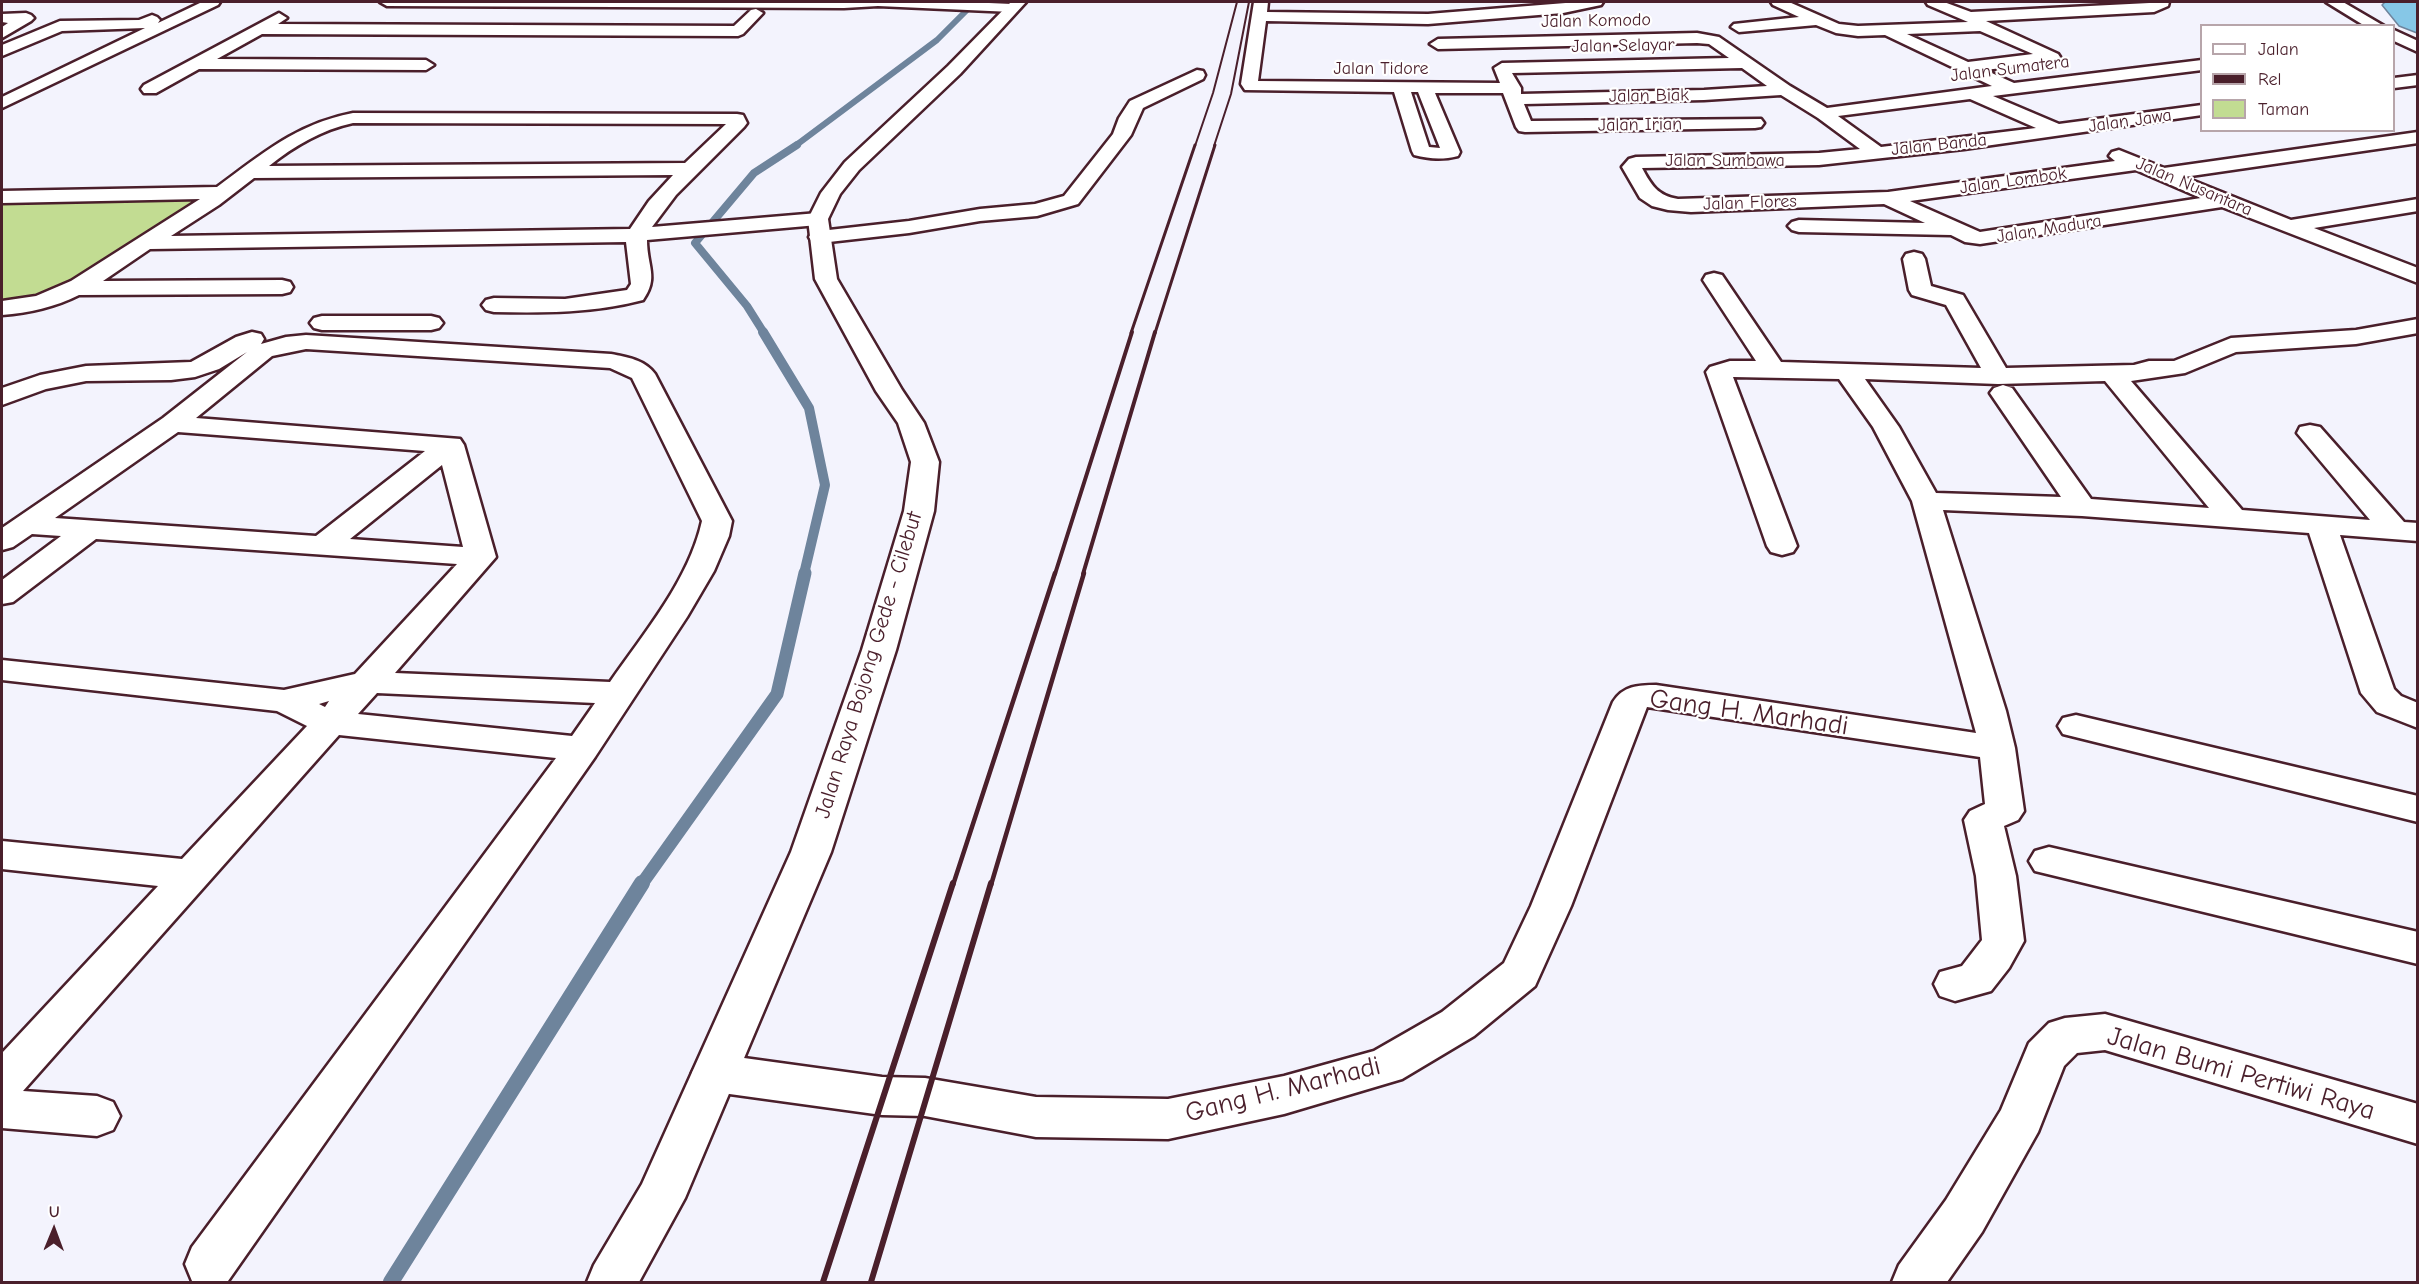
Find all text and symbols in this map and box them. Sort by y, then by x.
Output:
street label: Jalan Komodo [1541,9,1651,33]
legend [2200,24,2395,132]
street label: Jalan Selayar [1571,34,1675,58]
text: Jalan [2258,39,2299,60]
street label: Jalan Sumatera [1949,51,2071,87]
street label: Jalan Tidore [1333,58,1429,80]
text: Rel [2258,69,2281,90]
street label: Jalan Biak [1609,85,1689,107]
text: Taman [2258,99,2309,120]
street label: Jalan Jawa [2087,104,2173,138]
street label: Jalan Irian [1598,113,1682,137]
street label: Jalan Banda [1890,129,1988,161]
street label: Jalan Sumbawa [1665,150,1785,172]
street label: Jalan Nusantara [2133,153,2255,221]
street label: Jalan Lombok [1958,163,2068,199]
street label: Jalan Flores [1703,191,1797,215]
street label: Jalan Madura [1995,210,2103,248]
street label: Jalan Raya Bojong Gede - Cilebut [810,508,928,822]
street label: Gang H. Marhadi [1648,683,1850,743]
street label: Jalan Bumi Pertiwi Raya [2104,1020,2378,1128]
street label: Gang H. Marhadi [1182,1050,1384,1130]
north arrow [24,1200,84,1260]
text: U [49,1203,60,1221]

